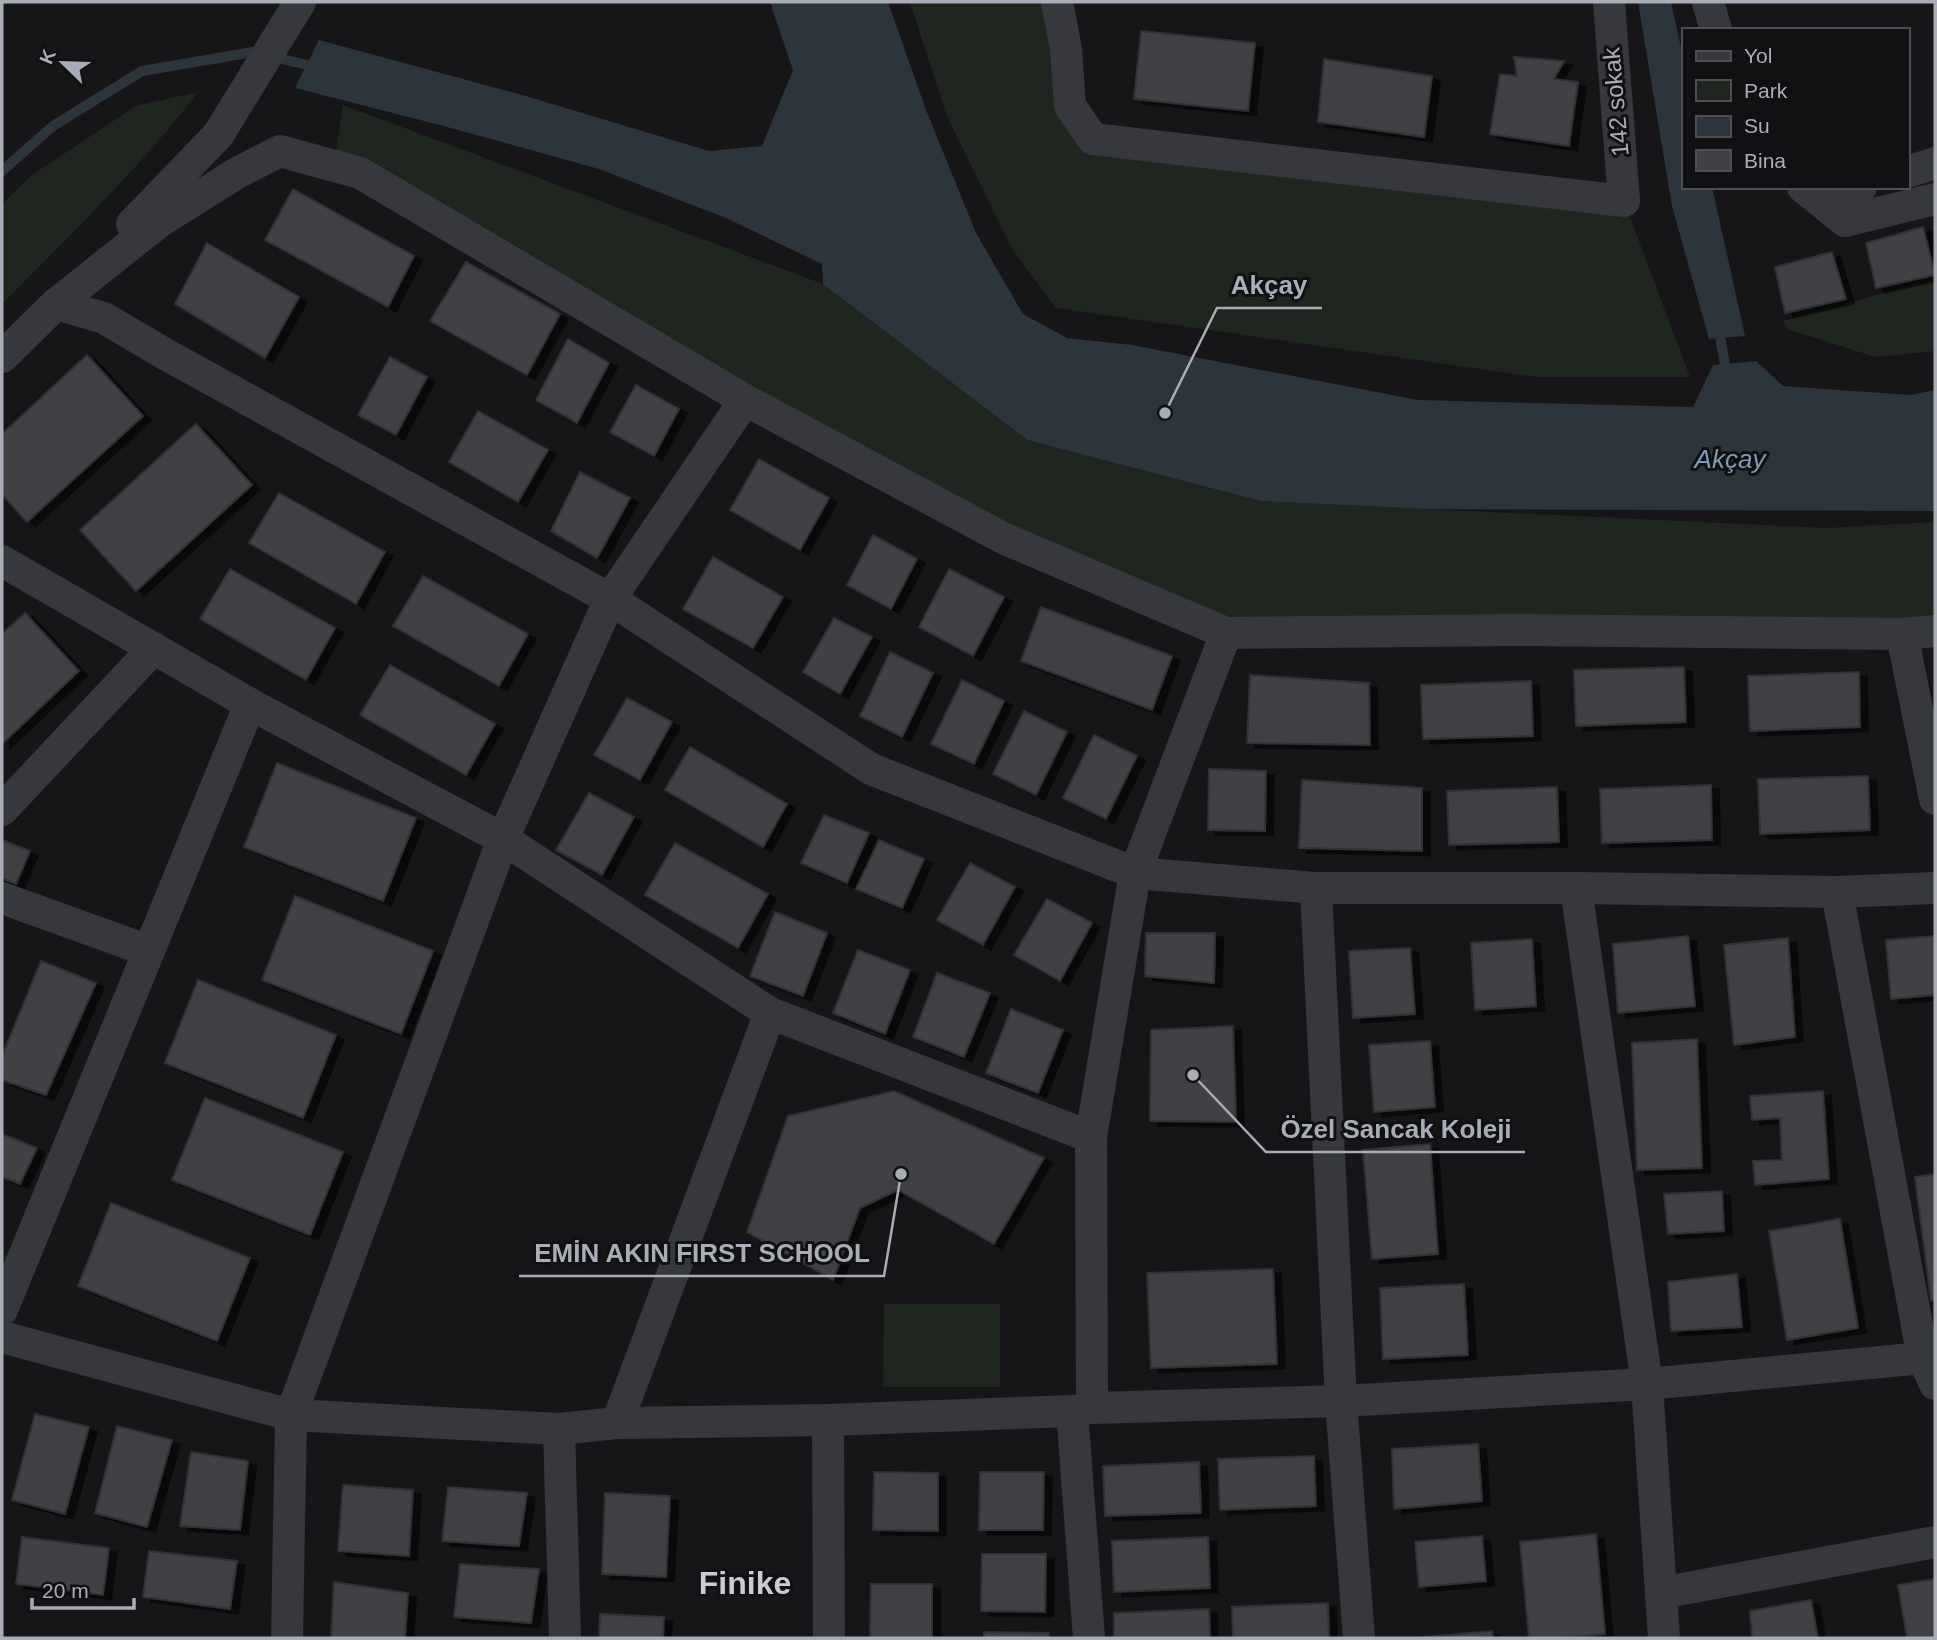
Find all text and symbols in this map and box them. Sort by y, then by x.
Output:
north arrow [28,28,98,98]
legend [1682,28,1909,189]
text: Yol [1744,44,1772,67]
street label: 142 sokak [1597,45,1634,158]
text: K [35,46,60,67]
text: Park [1744,79,1788,102]
text: Su [1744,114,1770,137]
text: Bina [1744,149,1786,172]
callout: Akçay [1217,261,1322,308]
text: Akçay [1231,270,1308,300]
water label: Akçay [1693,444,1767,474]
callout: Özel Sancak Koleji [1266,1105,1525,1152]
text: Özel Sancak Koleji [1280,1114,1512,1144]
callout: EMİN AKIN FIRST SCHOOL [519,1229,884,1276]
text: EMİN AKIN FIRST SCHOOL [534,1238,870,1268]
district label: Finike [699,1565,791,1601]
scale bar [32,1566,133,1610]
text: 20 m [42,1579,89,1602]

